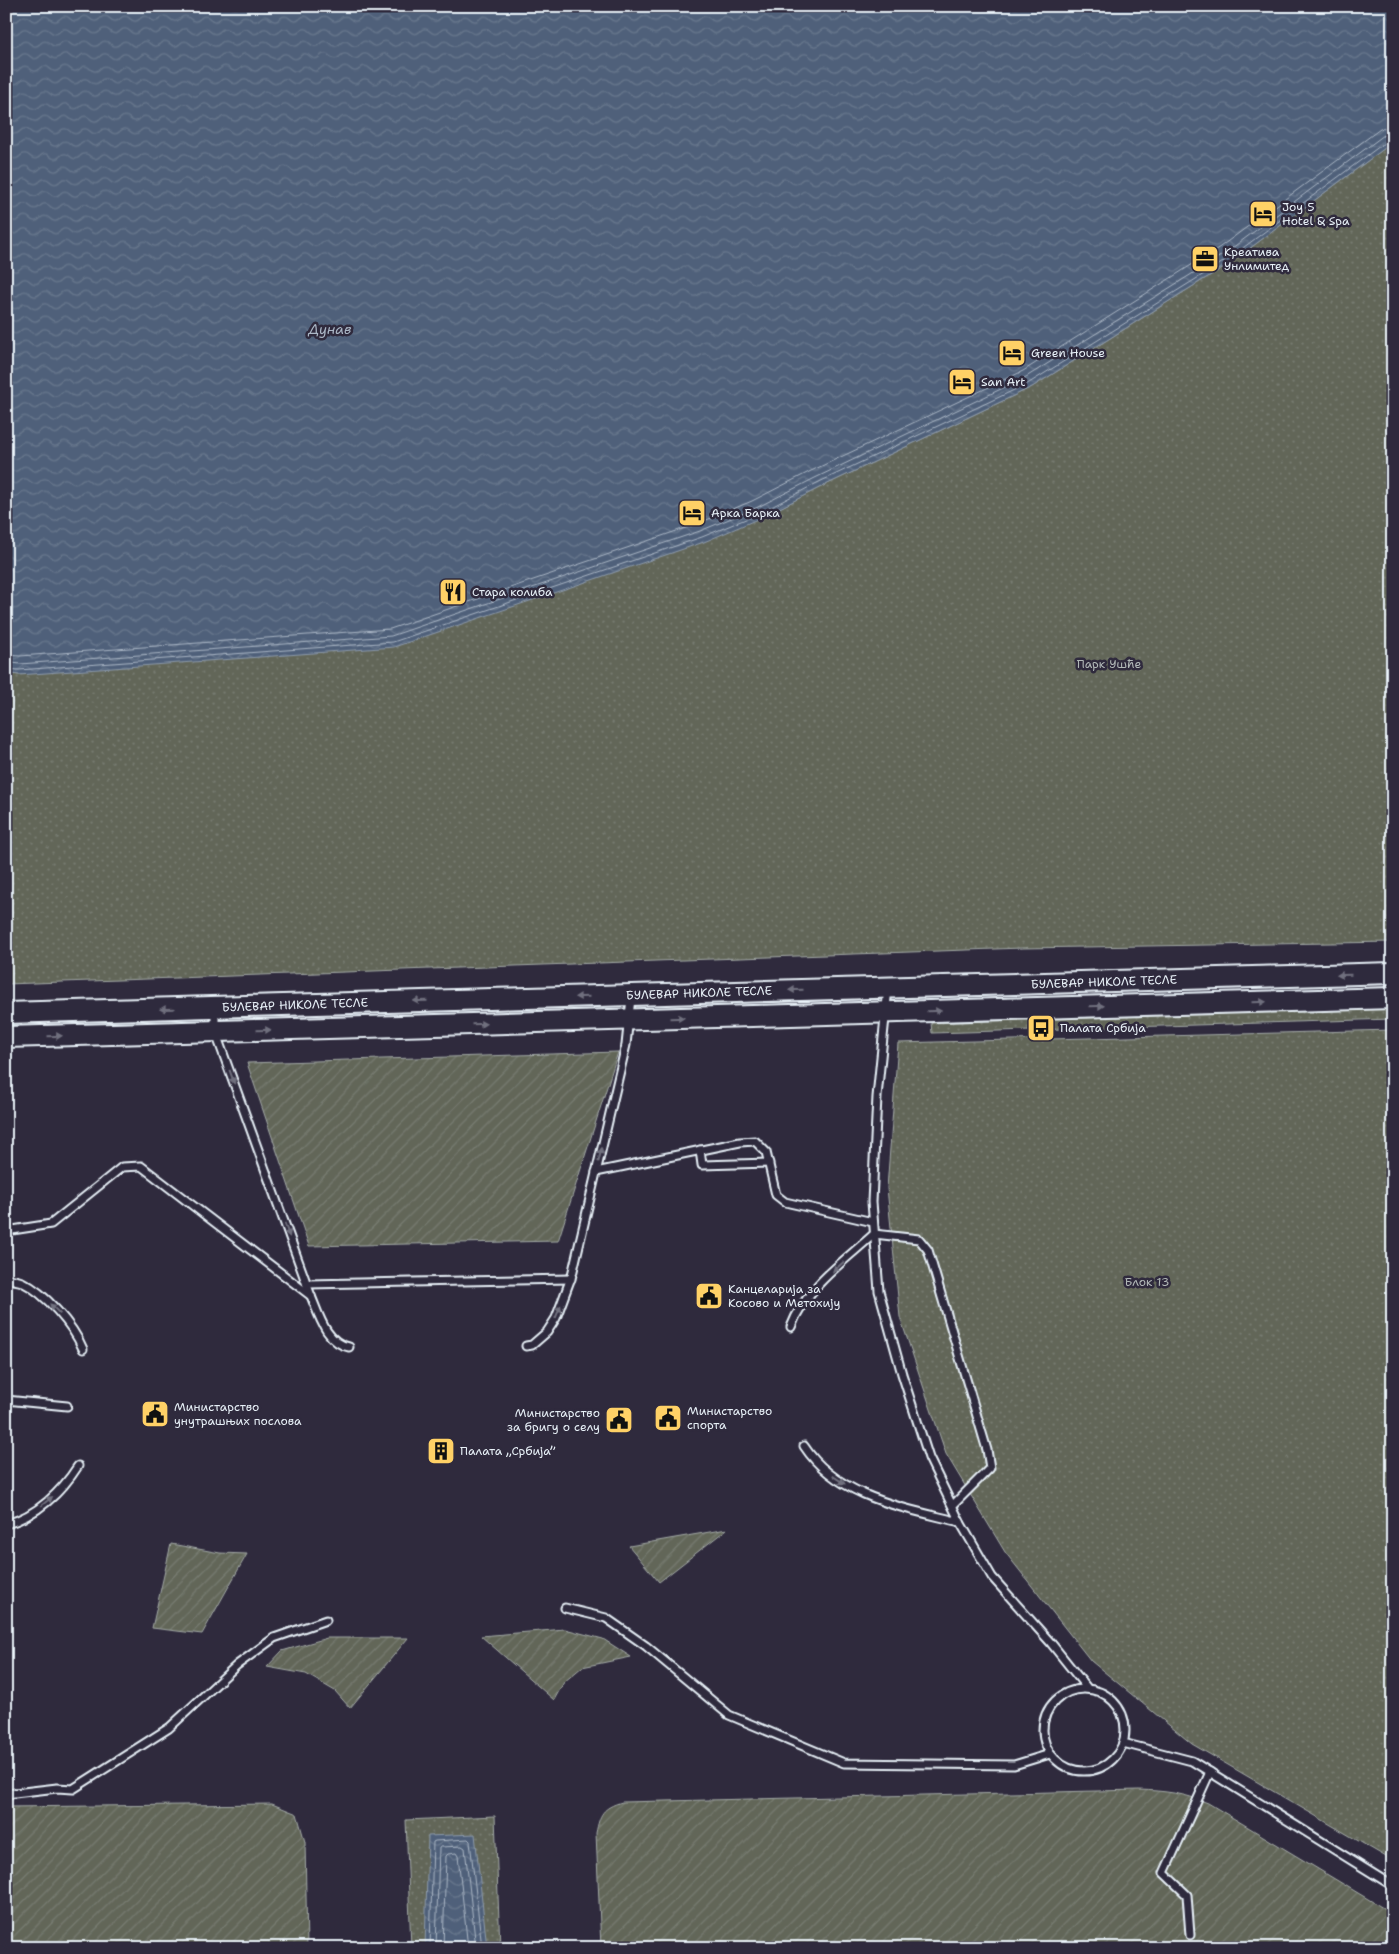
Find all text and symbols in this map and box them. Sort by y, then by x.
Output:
hotel icon: Joy 5 Hotel & Spa [1248,199,1278,229]
place label: Joy 5 Hotel & Spa [1282,199,1350,229]
office icon: Креатива Унлимитед [1190,244,1220,274]
place label: Креатива Унлимитед [1224,244,1290,274]
water label: Дунав [308,320,352,338]
hotel icon: Green House [997,338,1027,368]
place label: Green House [1031,345,1105,361]
hotel icon: San Art [947,367,977,397]
place label: San Art [981,374,1026,390]
hotel icon: Арка Барка [677,498,707,528]
place label: Арка Барка [711,505,780,521]
restaurant icon: Стара колиба [438,577,468,607]
place label: Стара колиба [472,584,553,600]
park label: Парк Ушће [1077,656,1141,672]
street label: БУЛЕВАР НИКОЛЕ ТЕСЛЕ [1031,971,1177,993]
one-way arrow [1336,971,1352,979]
street label: БУЛЕВАР НИКОЛЕ ТЕСЛЕ [626,982,772,1004]
one-way arrow [788,987,804,995]
one-way arrow [574,993,590,1001]
street label: БУЛЕВАР НИКОЛЕ ТЕСЛЕ [222,994,368,1016]
one-way arrow [411,998,427,1006]
one-way arrow [1252,998,1268,1006]
one-way arrow [1089,1002,1105,1010]
one-way arrow [158,1005,174,1013]
one-way arrow [927,1007,943,1015]
bus stop icon: Палата Србија [1026,1013,1056,1043]
one-way arrow [670,1014,686,1022]
one-way arrow [471,1019,487,1027]
place label: Палата Србија [1060,1020,1146,1036]
one-way arrow [256,1025,272,1033]
one-way arrow [47,1031,63,1039]
one-way arrow [228,1070,236,1085]
one-way arrow [596,1148,604,1163]
one-way arrow [283,1223,291,1238]
one-way arrow [832,1261,844,1273]
park label: Блок 13 [1125,1274,1169,1290]
public building icon: Канцеларија за Косово и Метохију [694,1281,724,1311]
place label: Канцеларија за Косово и Метохију [728,1281,840,1311]
one-way arrow [49,1303,61,1315]
one-way arrow [554,1304,562,1319]
public building icon: Министарство унутрашњих послова [140,1399,170,1429]
place label: Министарство унутрашњих послова [174,1399,302,1429]
public building icon: Министарство спорта [653,1403,683,1433]
place label: Министарство спорта [687,1403,772,1433]
place label: Министарство за бригу о селу [507,1405,600,1435]
public building icon: Министарство за бригу о селу [604,1405,634,1435]
building icon: Палата „Србија” [426,1436,456,1466]
place label: Палата „Србија” [460,1443,556,1459]
one-way arrow [832,1475,846,1485]
one-way arrow [40,1495,53,1506]

